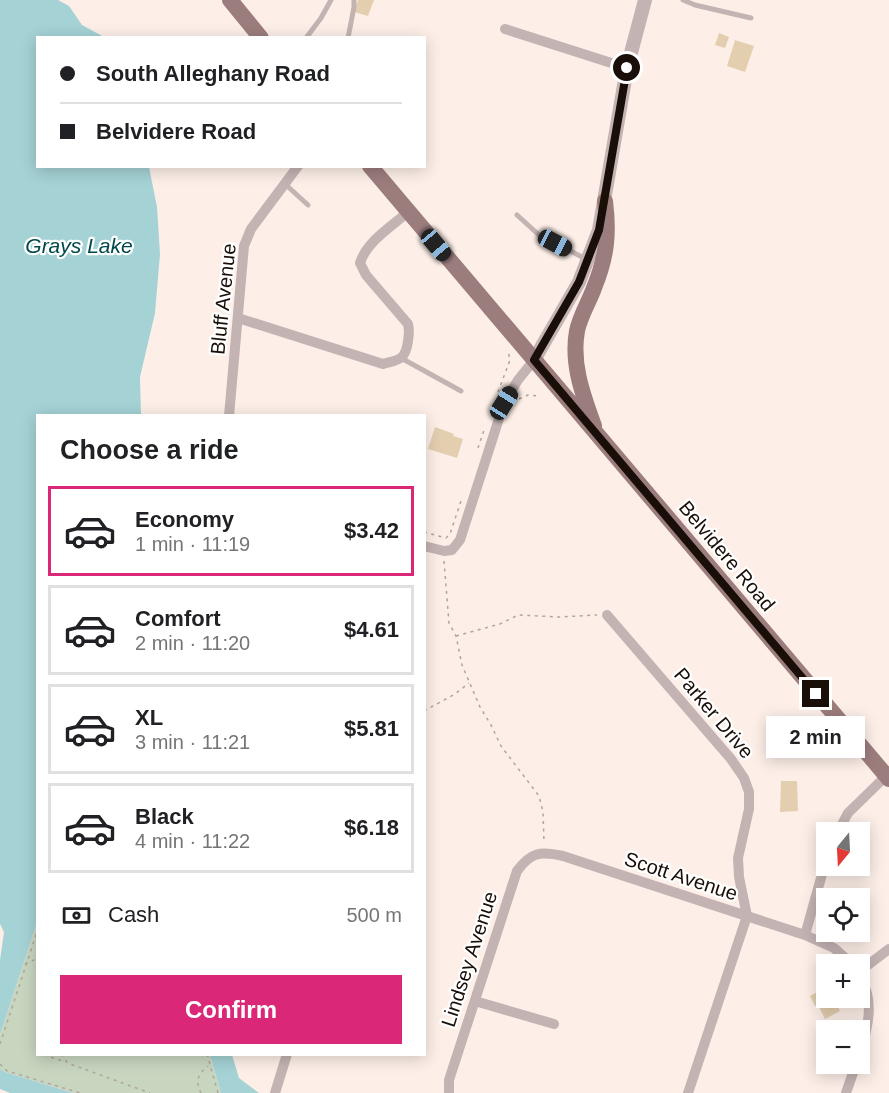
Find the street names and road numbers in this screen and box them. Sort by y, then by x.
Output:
street label: Bluff Avenue [206,242,240,356]
street label: Belvidere Road [675,497,779,615]
street label: Parker Drive [670,663,758,763]
street label: Scott Avenue [622,847,740,905]
street label: Lindsey Avenue [437,889,501,1029]

